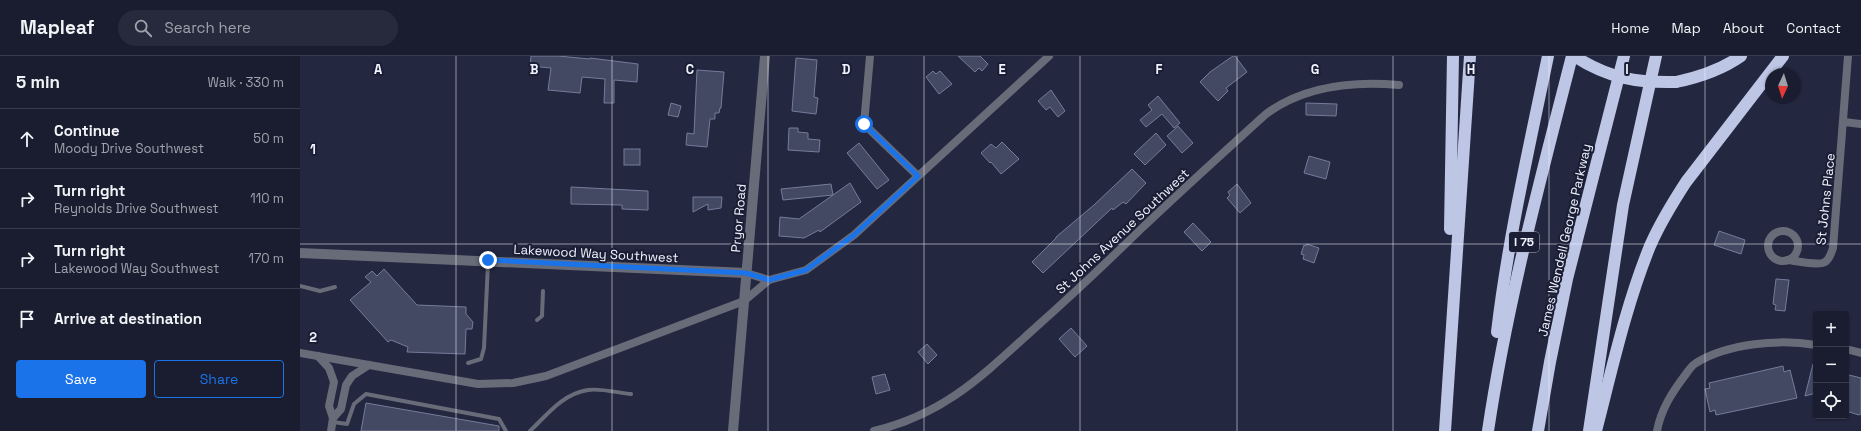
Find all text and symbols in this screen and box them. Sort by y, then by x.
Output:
search box [118,10,398,46]
text: Mapleaf [20,15,94,40]
icon: search [132,17,154,39]
text: Search here [164,18,251,37]
text: Home [1611,19,1649,37]
text: Map [1671,19,1701,37]
text: About [1723,19,1764,37]
text: Contact [1786,19,1841,37]
text: A [374,61,383,78]
text: B [530,61,539,78]
text: C [686,61,694,78]
text: D [842,61,851,78]
text: E [998,61,1006,78]
text: F [1156,61,1163,78]
text: G [1311,61,1319,78]
text: H [1467,61,1475,78]
text: I [1625,61,1629,78]
north arrow [1765,68,1801,104]
text: 5 min [16,71,60,93]
text: Walk · 330 m [207,74,284,91]
route start [855,115,873,133]
text: Continue [54,121,120,140]
icon: ahead [16,128,38,150]
text: 50 m [253,130,284,147]
text: Moody Drive Southwest [54,140,204,157]
text: 1 [310,141,316,158]
street label: James Wendell George Parkway [1534,142,1595,338]
street label: St Johns Place [1812,152,1839,246]
street label: St Johns Avenue Southwest [1052,165,1193,298]
text: Turn right [54,181,125,200]
street label: Pryor Road [727,183,750,253]
icon: right [16,188,38,210]
text: 110 m [250,190,284,207]
text: Reynolds Drive Southwest [54,200,219,217]
road number: I 75 [1509,232,1539,252]
text: Turn right [54,241,125,260]
street label: Lakewood Way Southwest [513,241,679,266]
icon: right [16,248,38,270]
text: 170 m [248,250,284,267]
route end [479,251,497,269]
text: Lakewood Way Southwest [54,260,219,277]
icon: arrive [16,308,38,330]
text: Arrive at destination [54,309,202,328]
map controls [1813,311,1849,419]
button: + [1813,311,1849,347]
text: 2 [309,329,317,346]
button: − [1813,347,1849,383]
button: Save [16,360,146,398]
button: Share [154,360,284,398]
button: locate [1813,383,1849,419]

